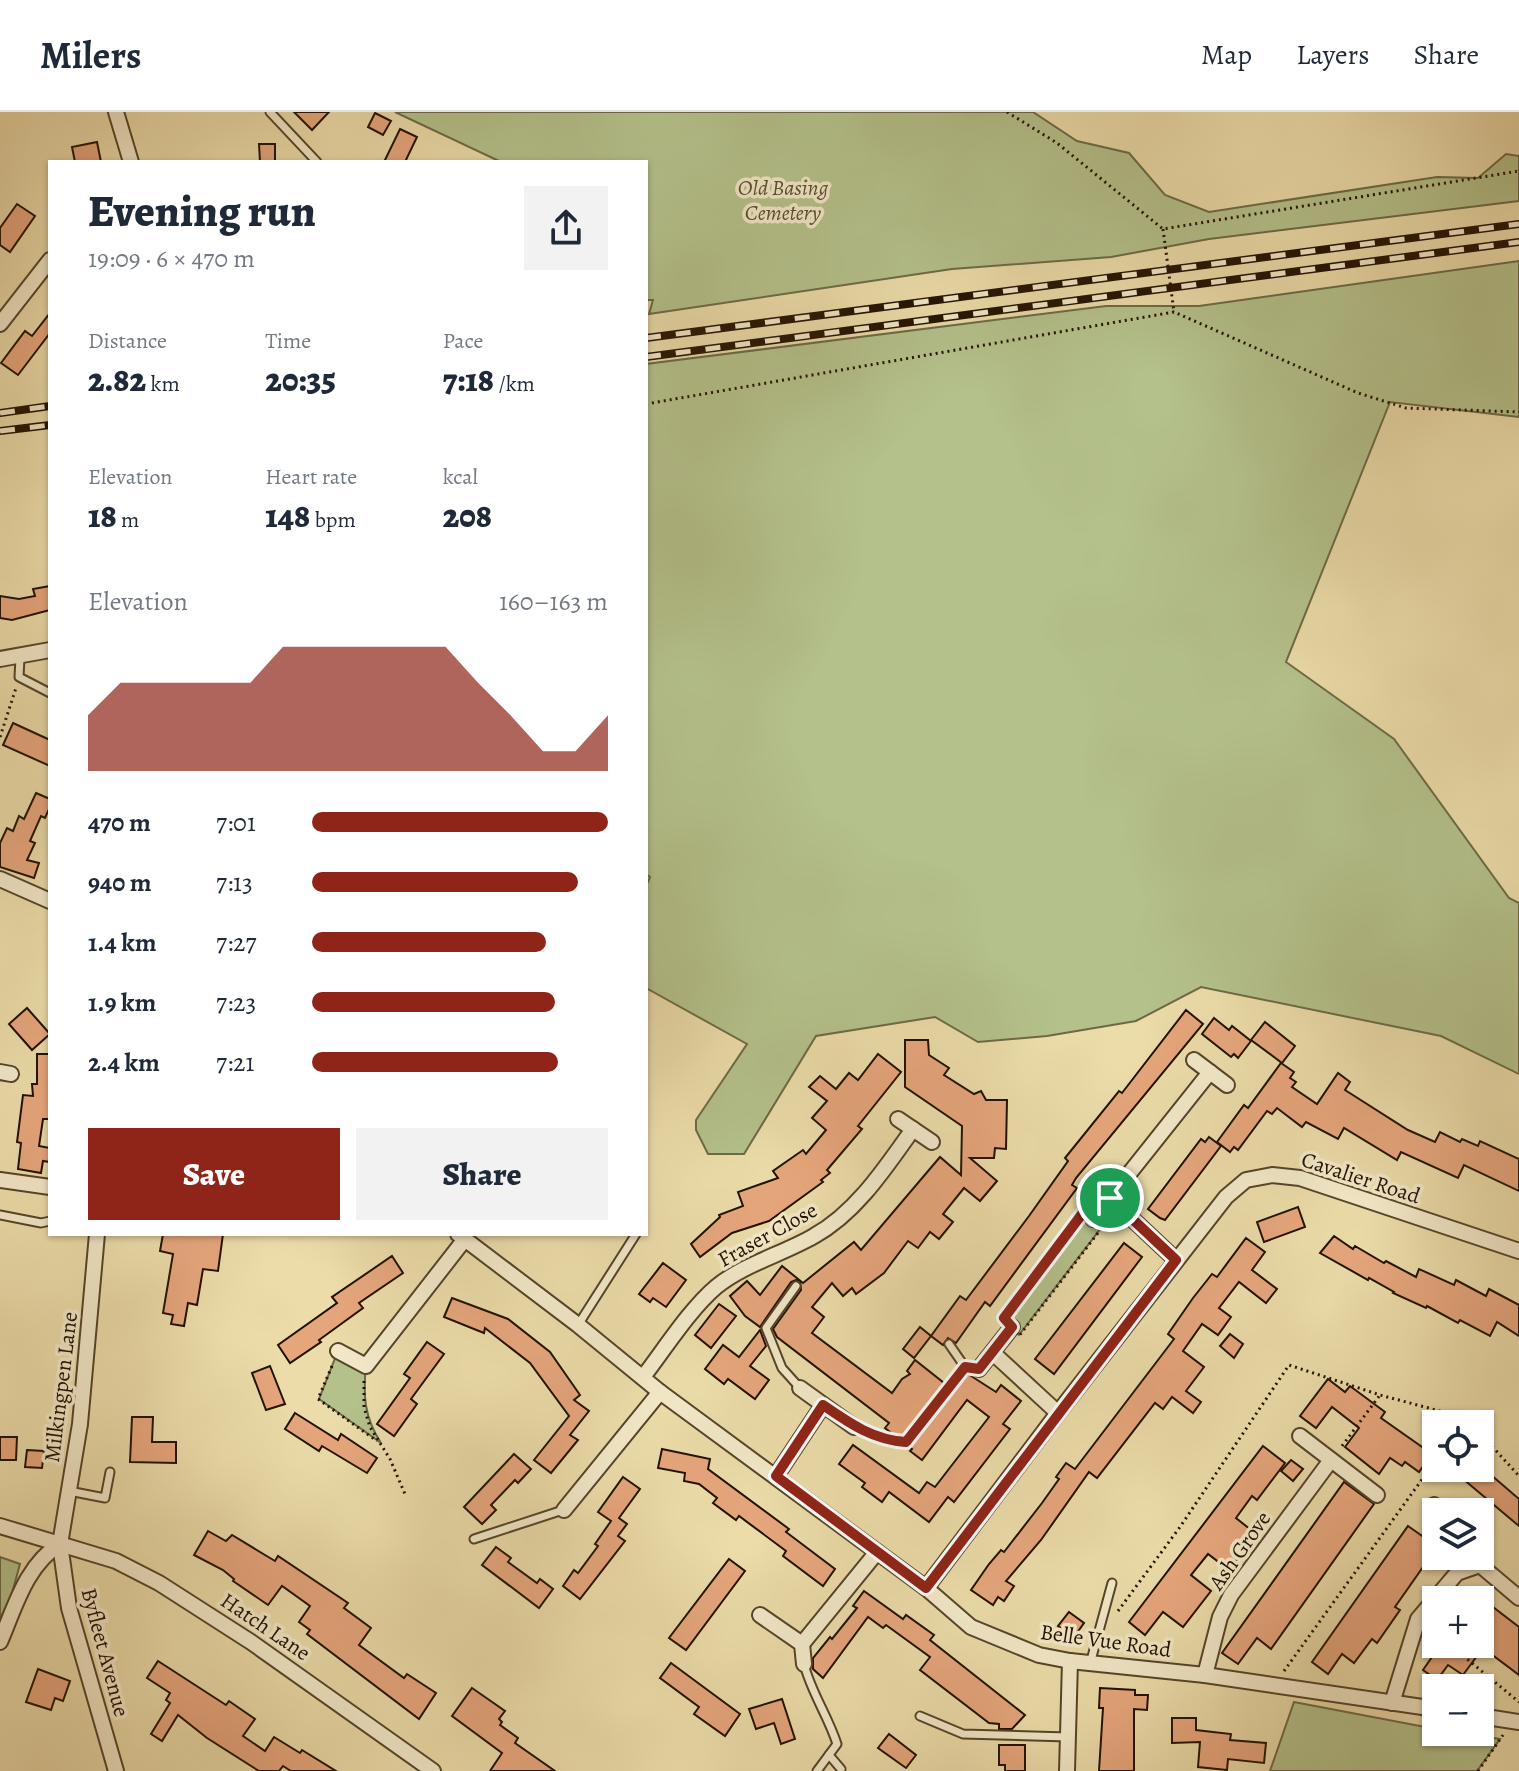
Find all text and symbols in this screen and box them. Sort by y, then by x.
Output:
text: Milers [40,29,142,81]
text: Map [1201,36,1252,74]
text: Layers [1296,36,1369,74]
text: Share [1413,36,1479,74]
park label: Old Basing Cemetery [738,173,828,228]
text: Evening run [88,181,316,241]
button: share [524,186,608,270]
text: 19:09 · 6 × 470 m [88,241,255,276]
text: Distance [88,326,167,356]
text: Time [265,326,311,356]
text: Pace [443,326,483,356]
text: 2.82 [88,356,146,403]
text: 20:35 [265,356,336,403]
text: 7:18 [443,356,494,403]
text: km [146,369,180,399]
text: /km [494,369,535,399]
text: Elevation [88,462,172,492]
text: Heart rate [265,462,357,492]
text: kcal [443,462,478,492]
text: 18 [88,492,117,539]
text: 148 [265,492,310,539]
text: 208 [443,492,492,539]
text: m [117,505,139,535]
text: bpm [310,505,356,535]
text: Elevation [88,584,188,619]
text: 160–163 m [499,584,608,619]
text: 470 m [88,805,151,840]
text: 7:01 [216,805,256,840]
text: 940 m [88,865,152,900]
text: 7:13 [216,865,253,900]
text: 1.4 km [88,925,156,960]
text: 7:27 [216,925,256,960]
text: 1.9 km [88,985,156,1020]
text: 7:23 [216,985,256,1020]
text: 2.4 km [88,1045,160,1080]
text: 7:21 [216,1045,254,1080]
button: Save [88,1128,340,1220]
button: Share [356,1128,608,1220]
street label: Cavalier Road [1297,1145,1424,1211]
pin [1076,1164,1144,1232]
icon: arrive [1088,1176,1132,1220]
street label: Fraser Close [712,1195,823,1275]
street label: Milkingpen Lane [37,1310,85,1464]
map controls [1422,1410,1494,1746]
button: locate [1422,1410,1494,1482]
button: layers [1422,1498,1494,1570]
street label: Ash Grove [1201,1505,1278,1597]
street label: Byfleet Avenue [73,1585,137,1720]
street label: Hatch Lane [215,1586,316,1668]
button: + [1422,1586,1494,1658]
street label: Belle Vue Road [1038,1617,1174,1665]
button: − [1422,1674,1494,1746]

